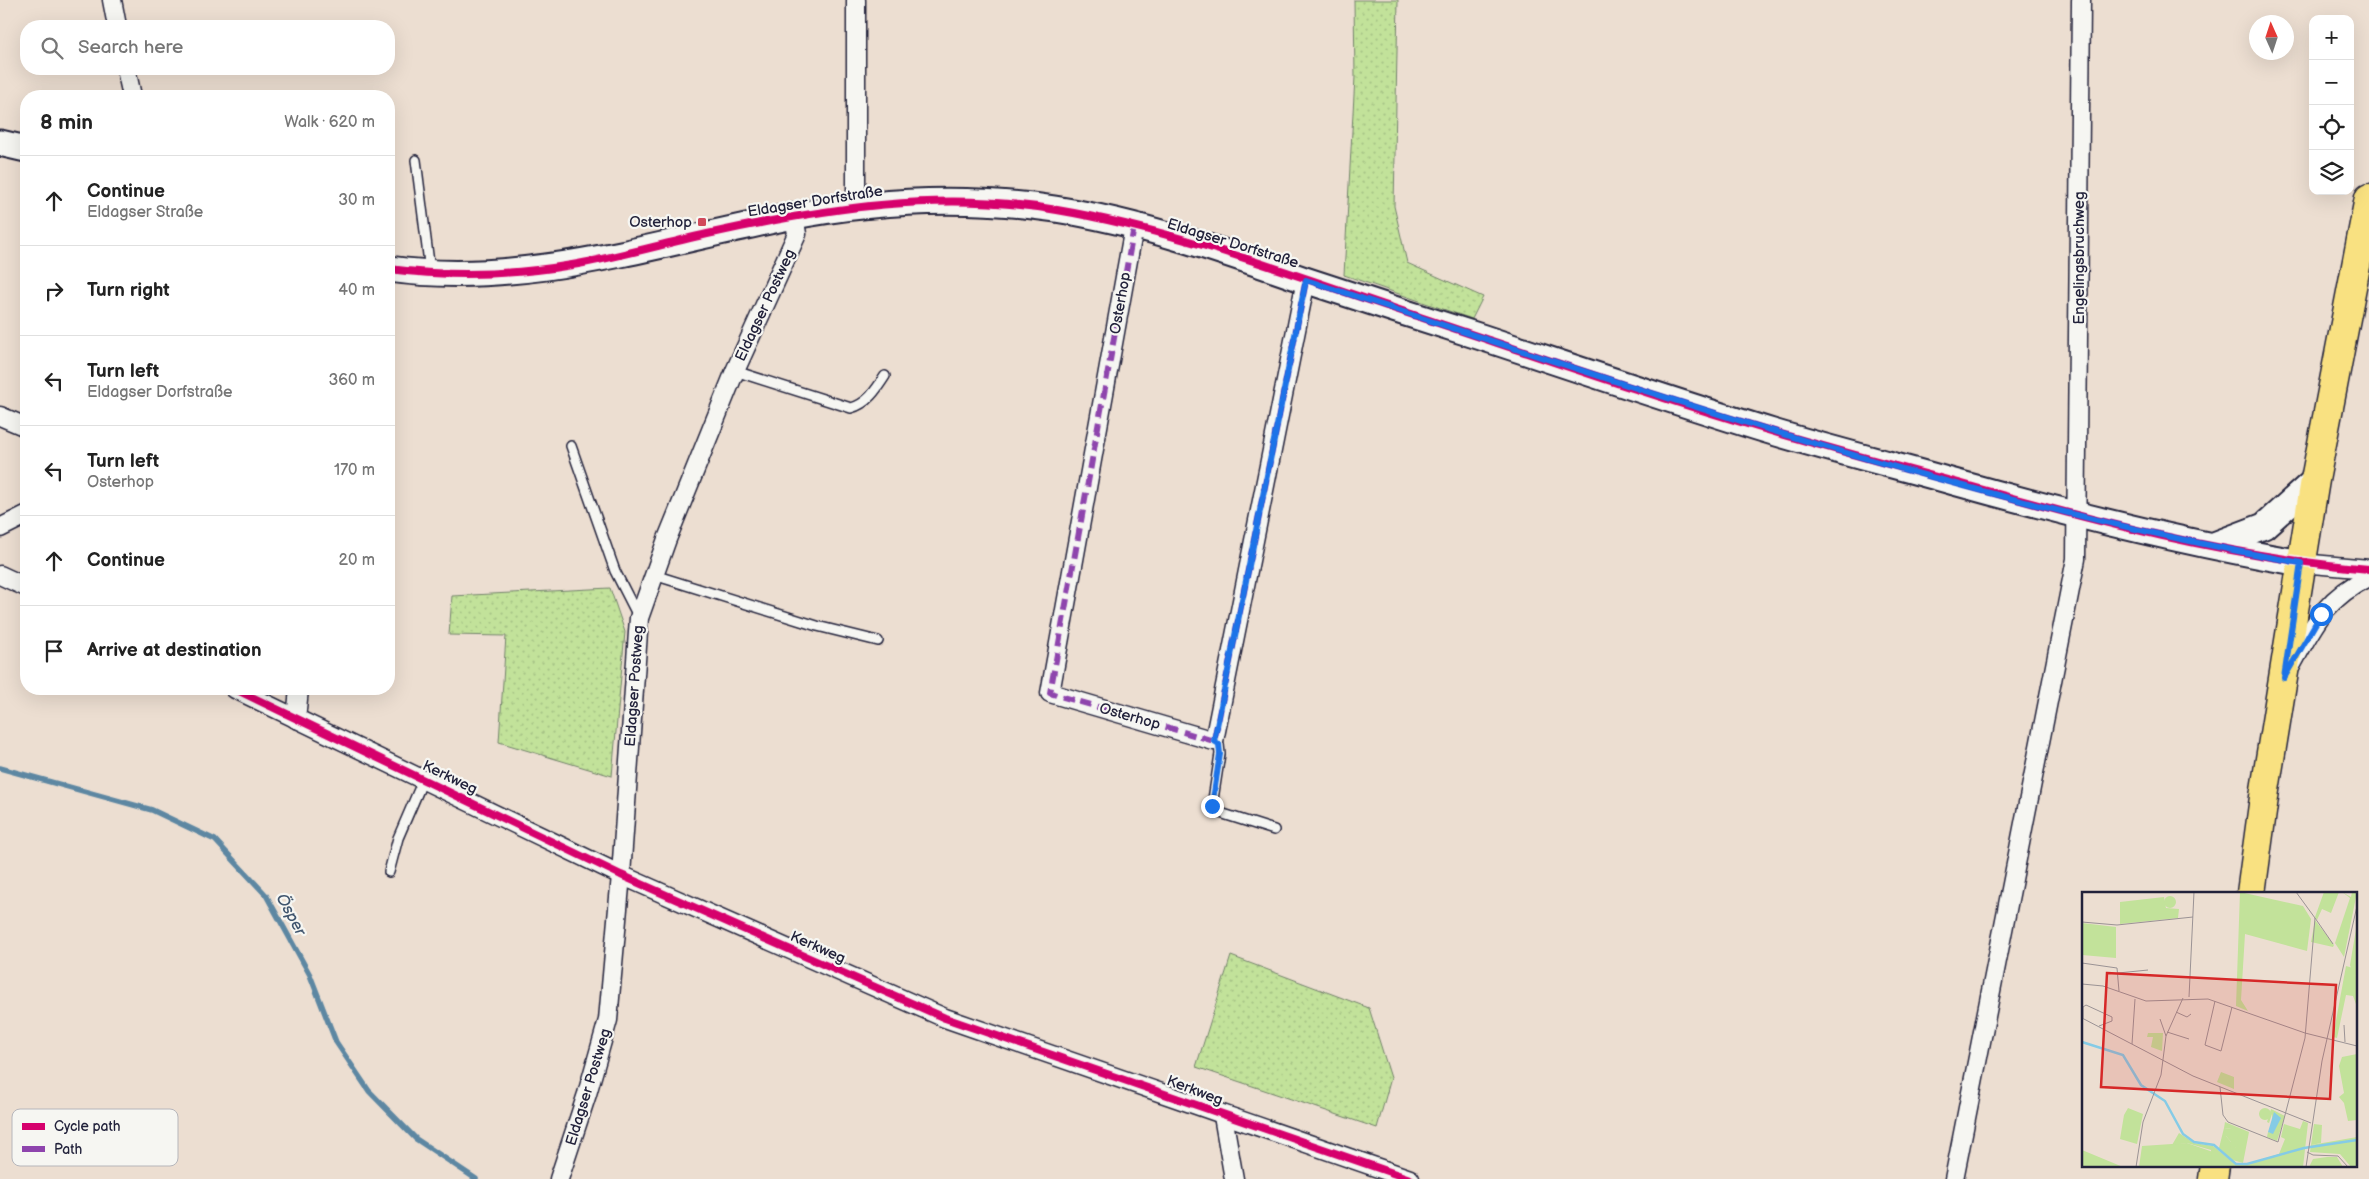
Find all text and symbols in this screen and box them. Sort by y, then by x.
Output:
north arrow [2249,15,2294,60]
map controls [2309,15,2354,195]
button: + [2309,15,2354,60]
search box [20,20,395,75]
icon: search [38,34,66,62]
text: Search here [78,36,183,59]
button: − [2309,60,2354,105]
button: locate [2309,105,2354,150]
text: 8 min [40,110,93,135]
text: Walk · 620 m [284,113,375,132]
button: layers [2309,150,2354,195]
text: Continue [87,180,165,203]
street label: Eldagser Dorfstraße [746,181,884,222]
icon: ahead [40,187,68,215]
text: 30 m [338,191,375,210]
street label: Engelingsbruchweg [2070,191,2089,325]
text: Eldagser Straße [87,203,203,222]
place label: Osterhop [629,213,692,232]
street label: Eldagser Dorfstraße [1165,214,1301,273]
marker: Osterhop [696,216,708,228]
street label: Eldagser Postweg [731,246,800,364]
street label: Osterhop [1106,270,1135,336]
icon: right [40,277,68,305]
text: Turn right [87,279,170,302]
text: 40 m [338,281,375,300]
text: Turn left [87,360,159,383]
icon: left [40,367,68,395]
text: 360 m [328,371,375,390]
text: Eldagser Dorfstraße [87,383,233,402]
text: Turn left [87,450,159,473]
icon: left [40,457,68,485]
text: 170 m [334,461,375,480]
text: Osterhop [87,473,154,492]
icon: ahead [40,547,68,575]
text: Continue [87,549,165,572]
text: 20 m [339,551,375,570]
route start [2310,603,2333,626]
street label: Eldagser Postweg [621,625,648,747]
icon: arrive [40,637,68,665]
text: Arrive at destination [87,639,262,662]
street label: Osterhop [1097,699,1163,734]
street label: Kerkweg [419,756,480,799]
route end [1201,795,1224,818]
water label: Ösper [272,890,311,940]
inset map [2082,892,2356,1166]
street label: Kerkweg [787,927,848,968]
street label: Eldagser Postweg [562,1026,615,1148]
street label: Kerkweg [1164,1071,1226,1110]
legend [12,1109,178,1166]
text: Cycle path [54,1118,121,1135]
text: Path [54,1141,82,1158]

